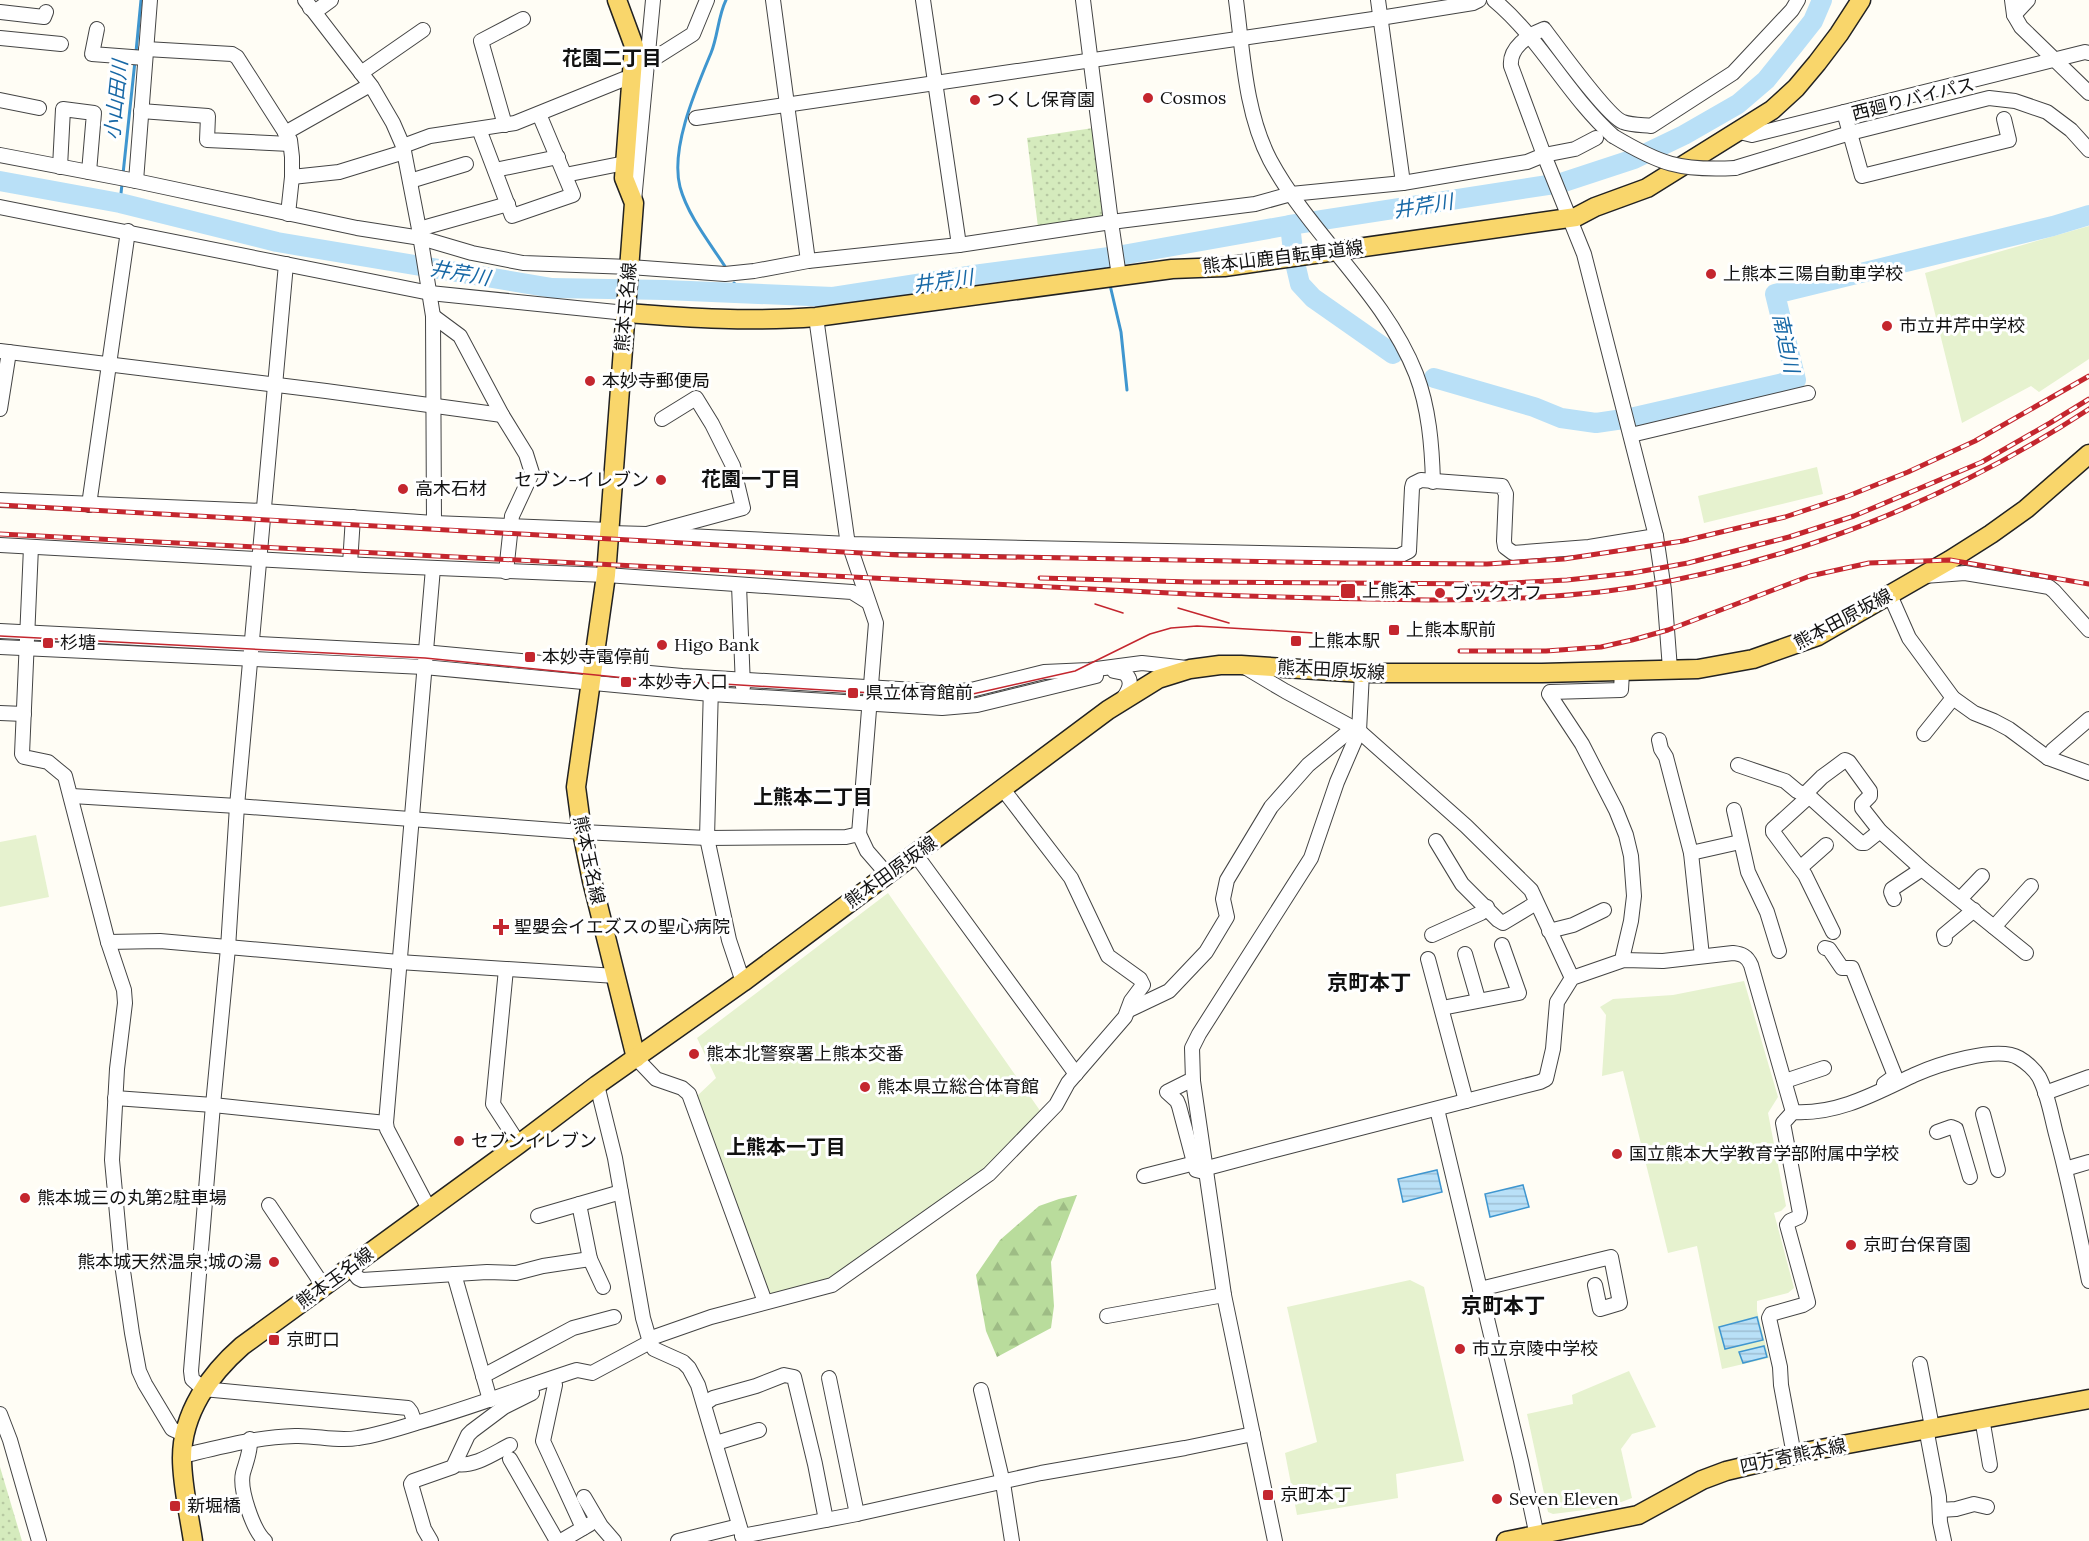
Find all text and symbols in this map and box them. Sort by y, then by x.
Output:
district label: 花園二丁目 [562,45,662,70]
water label: 小山田川 [99,57,132,141]
street label: 西廻りバイパス [1849,72,1977,125]
place label: Cosmos [1160,86,1226,109]
place label: つくし保育園 [987,88,1095,111]
marker: Cosmos [1141,91,1155,105]
marker: つくし保育園 [968,93,982,107]
water label: 井芹川 [1391,188,1456,223]
street label: 熊本山鹿自転車道線 [1201,235,1365,278]
water label: 井芹川 [428,255,494,290]
street label: 熊本玉名線 [610,261,641,353]
place label: 上熊本三陽自動車学校 [1723,262,1903,285]
water label: 井芹川 [911,264,976,297]
marker: 上熊本三陽自動車学校 [1704,267,1718,281]
water label: 南迫川 [1768,311,1805,377]
place label: 市立井芹中学校 [1899,314,2025,337]
marker: 市立井芹中学校 [1880,319,1894,333]
place label: 本妙寺郵便局 [602,369,710,392]
marker: 本妙寺郵便局 [583,374,597,388]
district label: 花園一丁目 [701,466,801,491]
place label: セブン-イレブン [514,468,649,491]
marker: セブン-イレブン [654,473,668,487]
place label: 高木石材 [415,477,487,500]
marker: 高木石材 [396,482,410,496]
place label: 上熊本 [1362,579,1416,602]
place label: ブックオフ [1452,581,1542,604]
marker: 上熊本 [1339,582,1357,600]
street label: 熊本田原坂線 [1790,583,1896,654]
marker: ブックオフ [1433,586,1447,600]
place label: 上熊本駅前 [1406,618,1496,641]
marker: 上熊本駅前 [1387,623,1401,637]
place label: 上熊本駅 [1308,629,1380,652]
place label: 杉塘 [60,631,96,654]
place label: Higo Bank [674,633,760,656]
marker: 上熊本駅 [1289,634,1303,648]
marker: 杉塘 [41,636,55,650]
marker: Higo Bank [655,638,669,652]
place label: 本妙寺電停前 [542,645,650,668]
marker: 本妙寺電停前 [523,650,537,664]
street label: 熊本田原坂線 [1276,655,1386,684]
place label: 本妙寺入口 [638,670,728,693]
marker: 本妙寺入口 [619,675,633,689]
place label: 県立体育館前 [865,681,973,704]
marker: 県立体育館前 [846,686,860,700]
district label: 上熊本二丁目 [753,784,873,809]
street label: 熊本玉名線 [569,813,610,906]
street label: 熊本田原坂線 [840,831,941,913]
place label: 聖嬰会イエズスの聖心病院 [514,915,730,938]
marker: 聖嬰会イエズスの聖心病院 [492,918,510,936]
district label: 京町本丁 [1327,969,1411,996]
place label: 熊本北警察署上熊本交番 [706,1042,904,1065]
marker: 熊本北警察署上熊本交番 [687,1047,701,1061]
place label: 熊本県立総合体育館 [877,1075,1039,1098]
marker: 熊本県立総合体育館 [858,1080,872,1094]
place label: セブンイレブン [471,1129,597,1152]
marker: セブンイレブン [452,1134,466,1148]
district label: 上熊本一丁目 [726,1134,846,1159]
place label: 国立熊本大学教育学部附属中学校 [1629,1142,1899,1165]
marker: 国立熊本大学教育学部附属中学校 [1610,1147,1624,1161]
place label: 熊本城三の丸第2駐車場 [37,1186,227,1209]
marker: 熊本城三の丸第2駐車場 [18,1191,32,1205]
place label: 京町台保育園 [1863,1233,1971,1256]
marker: 京町台保育園 [1844,1238,1858,1252]
street label: 熊本玉名線 [292,1242,378,1313]
place label: 熊本城天然温泉;城の湯 [77,1250,262,1273]
marker: 熊本城天然温泉;城の湯 [267,1255,281,1269]
district label: 京町本丁 [1461,1292,1545,1319]
place label: 京町口 [286,1328,340,1351]
marker: 京町口 [267,1333,281,1347]
place label: 市立京陵中学校 [1472,1337,1598,1360]
marker: 市立京陵中学校 [1453,1342,1467,1356]
street label: 四方寄熊本線 [1738,1433,1848,1478]
place label: 京町本丁 [1280,1483,1352,1506]
place label: Seven Eleven [1509,1487,1619,1510]
marker: 京町本丁 [1261,1488,1275,1502]
marker: Seven Eleven [1490,1492,1504,1506]
place label: 新堀橋 [187,1494,241,1517]
marker: 新堀橋 [168,1499,182,1513]

